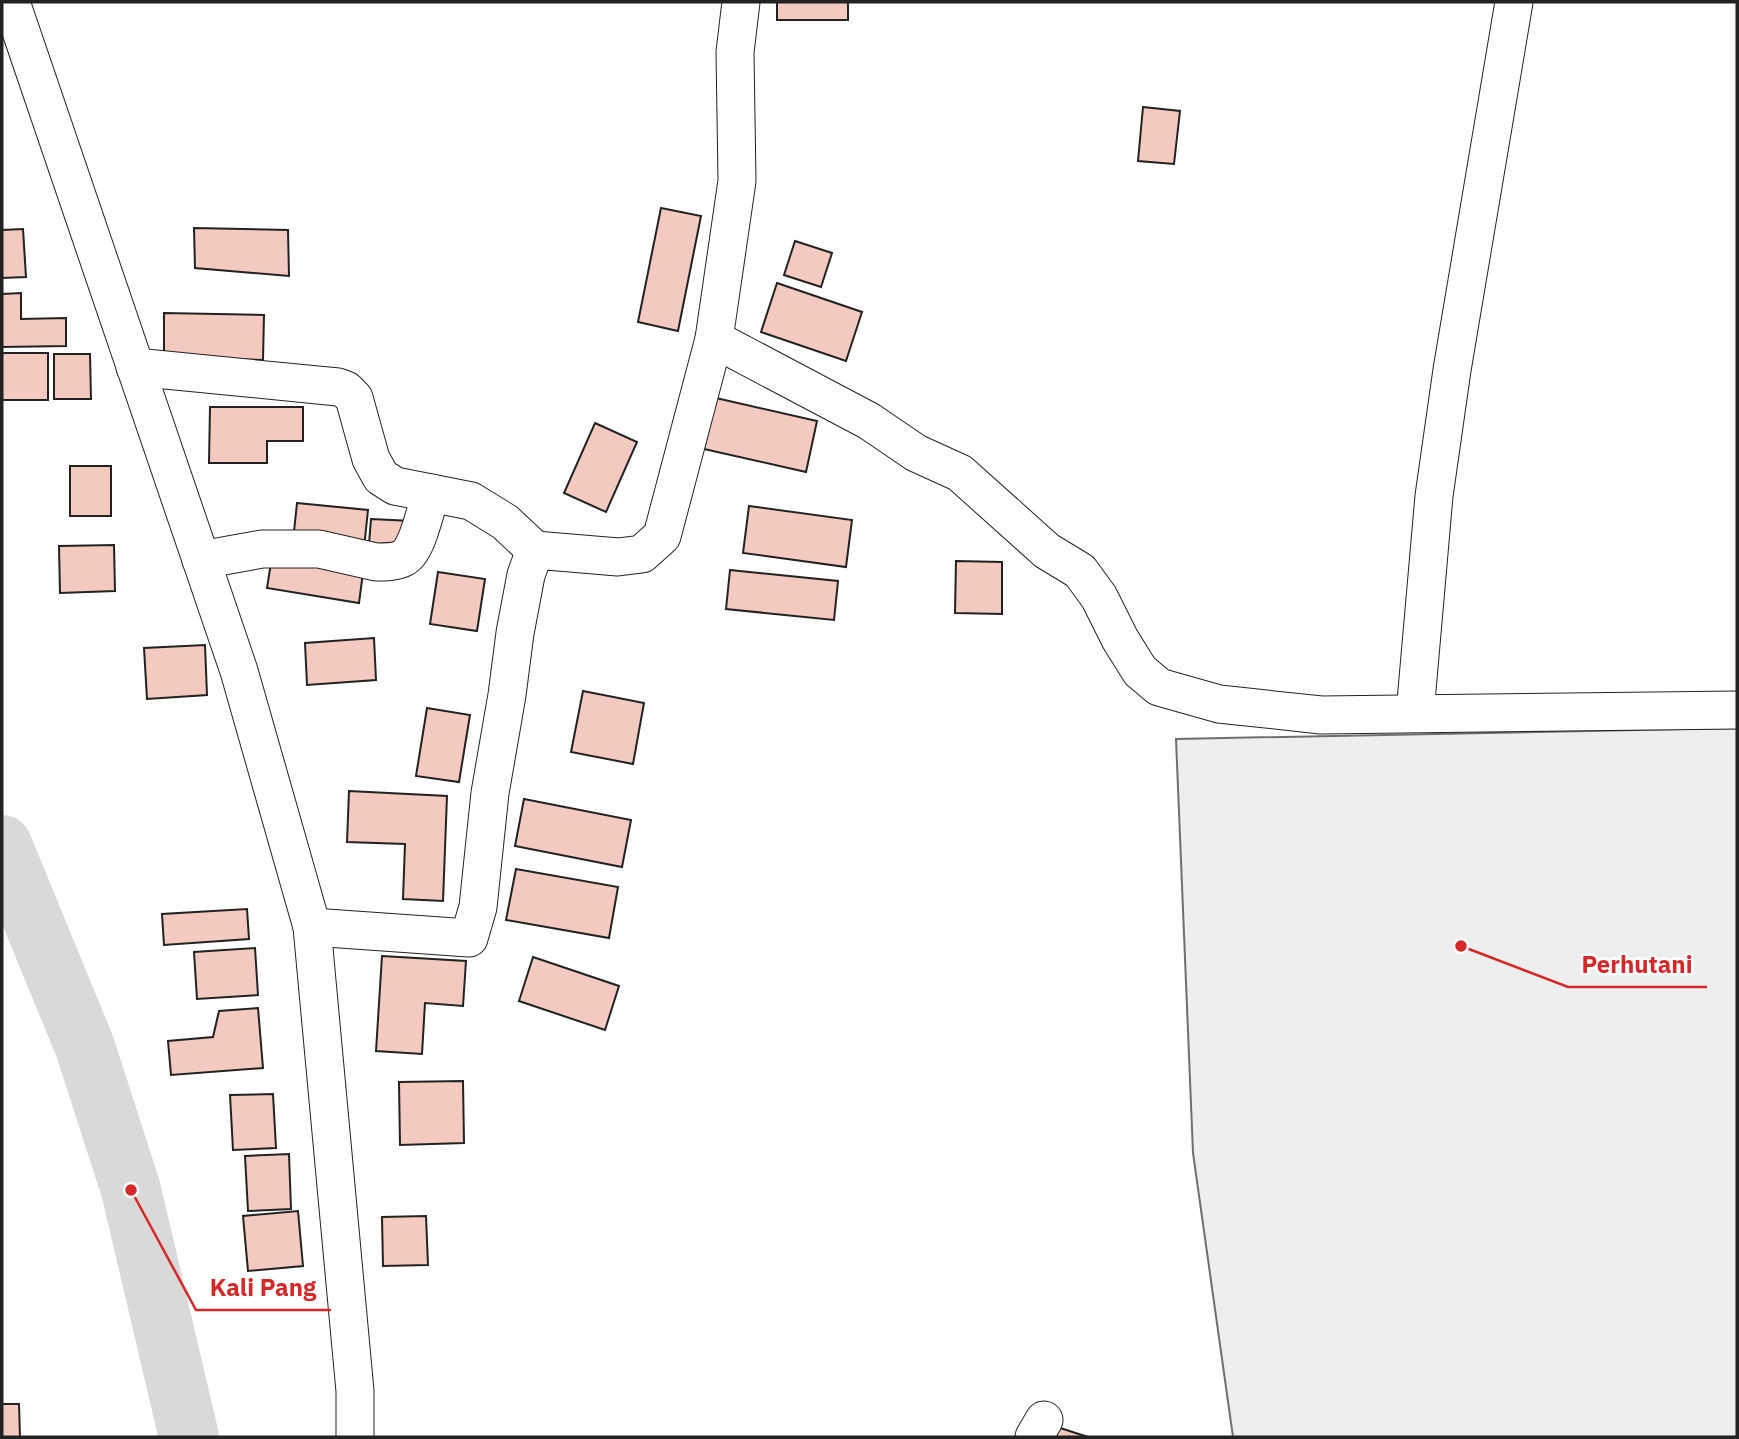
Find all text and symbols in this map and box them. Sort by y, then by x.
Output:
callout: Perhutani [1568,942,1707,987]
text: Perhutani [1581,948,1693,980]
callout: Kali Pang [196,1265,331,1310]
text: Kali Pang [210,1271,317,1303]

